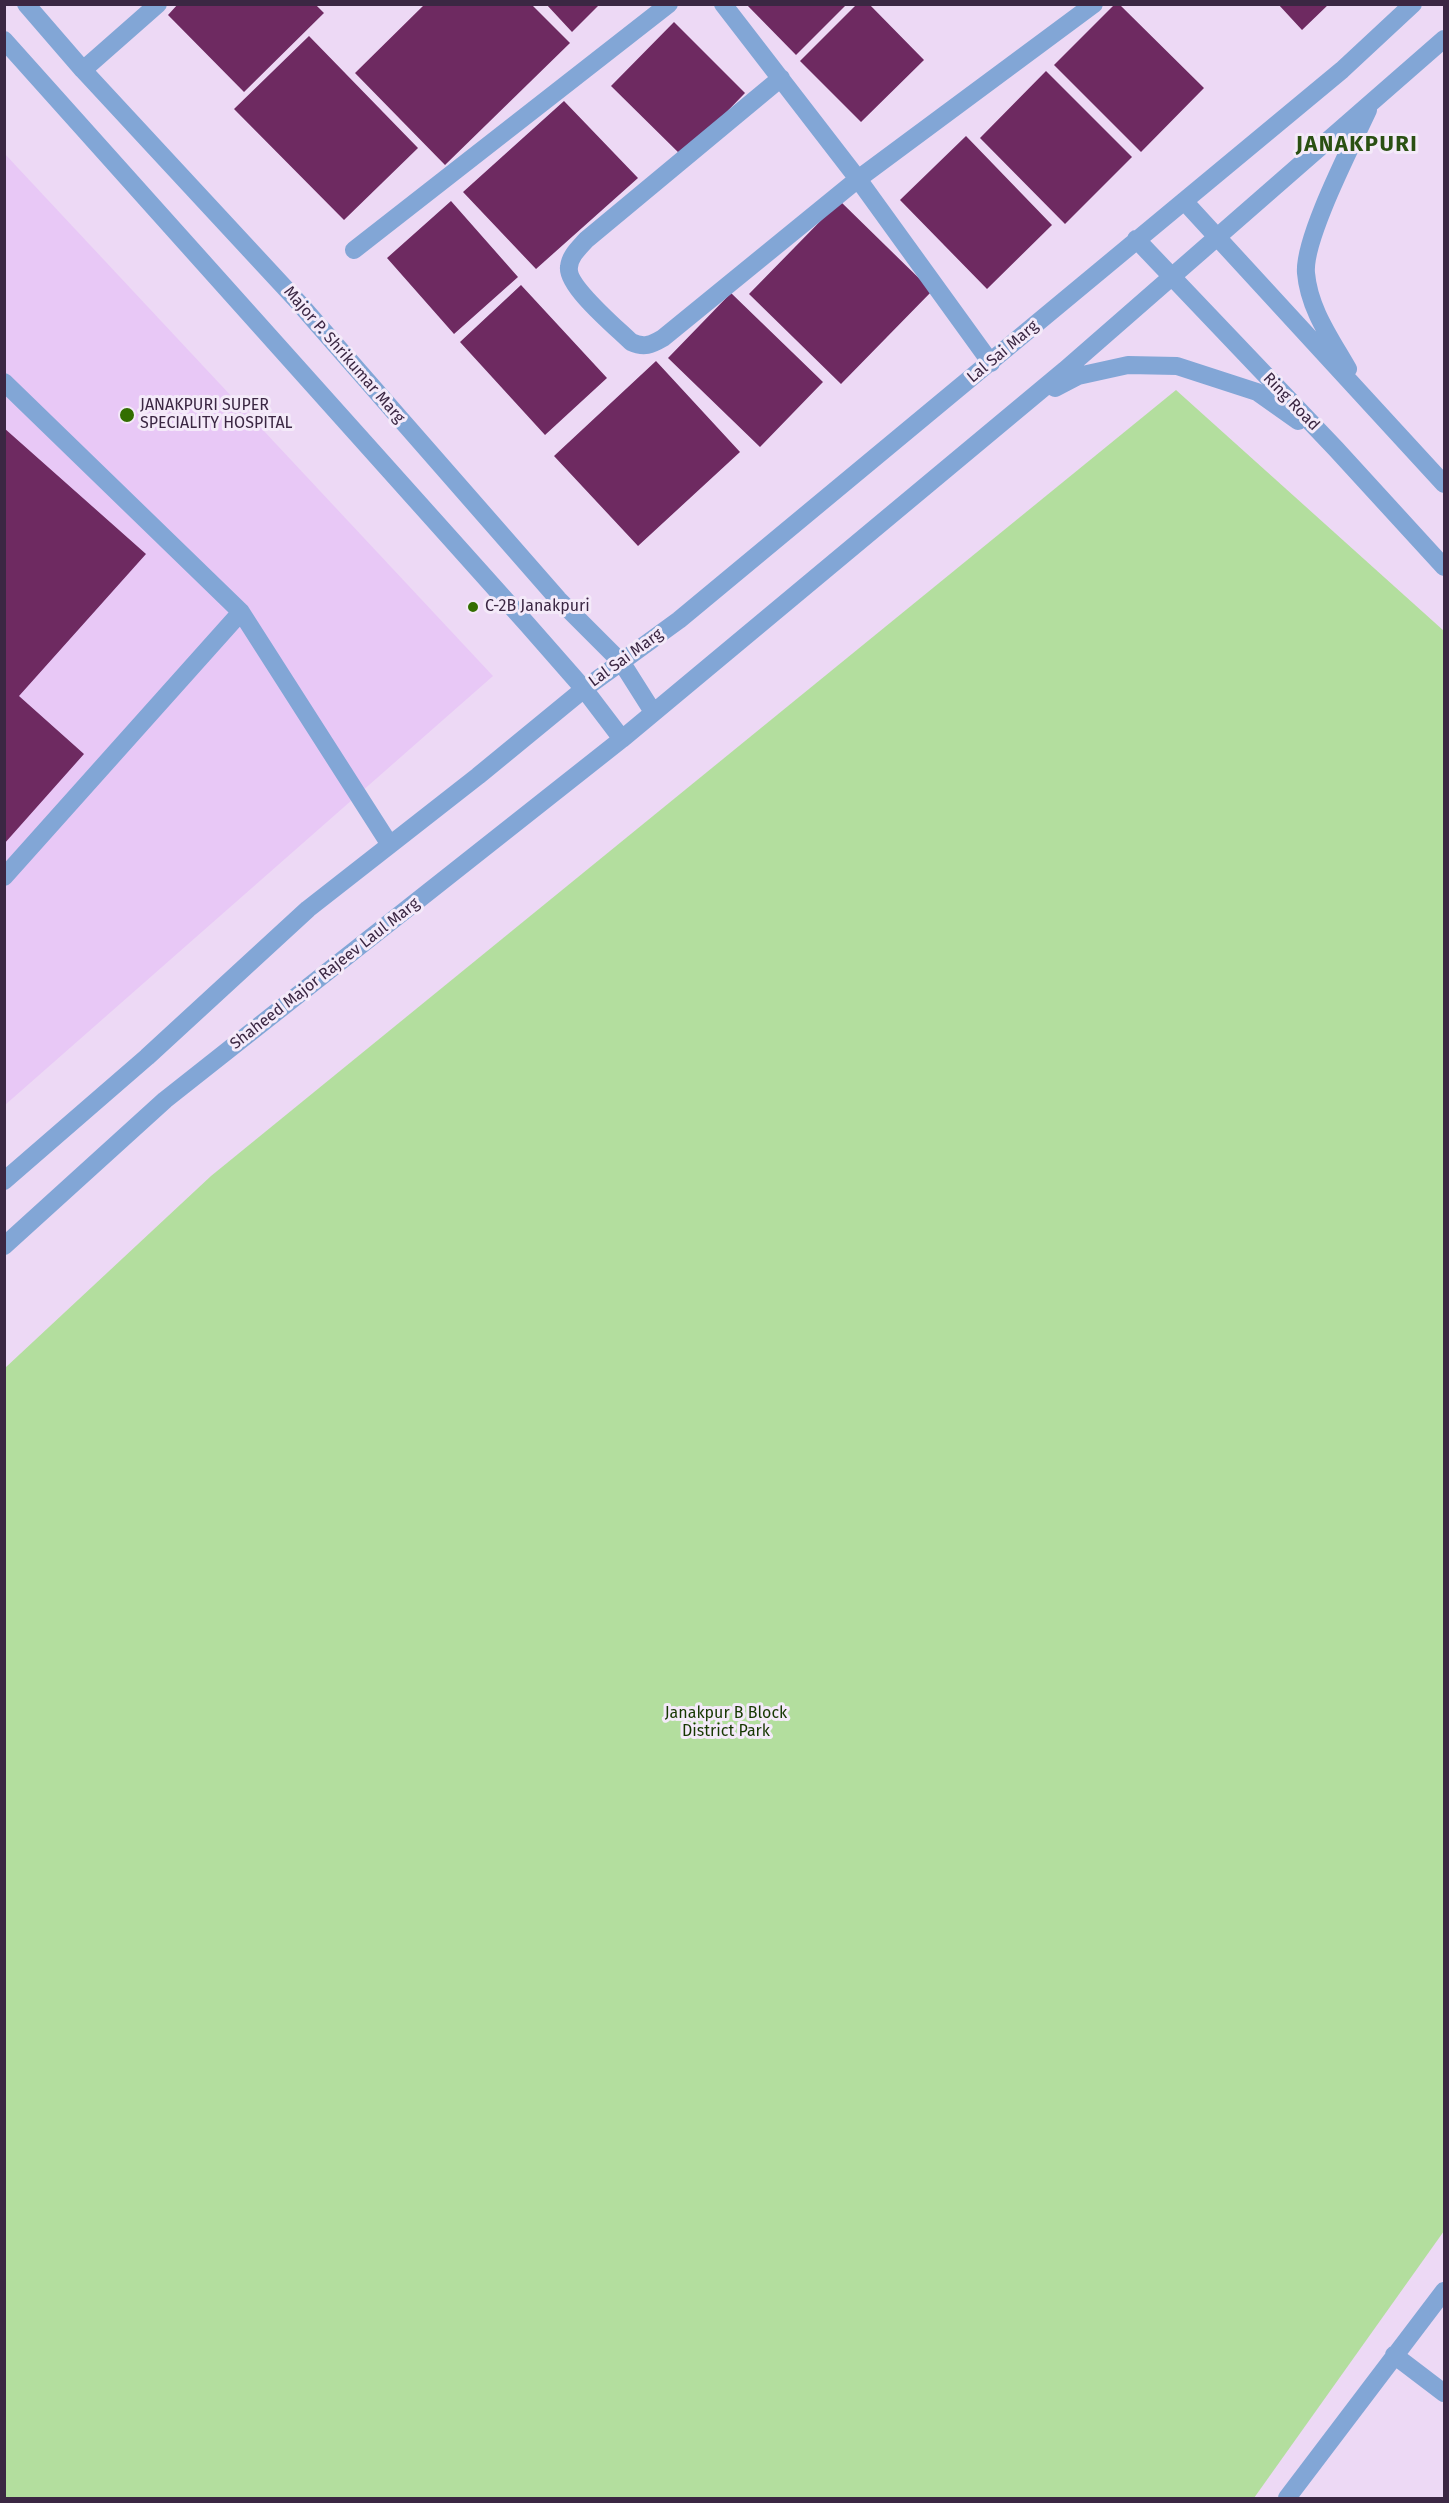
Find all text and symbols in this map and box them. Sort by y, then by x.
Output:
district label: JANAKPURI [1296,132,1418,158]
street label: Major P. Shrikumar Marg [279,283,409,427]
street label: Lal Sai Marg [964,317,1042,387]
street label: Ring Road [1259,369,1323,435]
place label: JANAKPURI SUPER SPECIALITY HOSPITAL [140,396,293,434]
marker: JANAKPURI SUPER SPECIALITY HOSPITAL [118,406,136,424]
place label: C-2B Janakpuri [485,597,590,617]
marker: C-2B Janakpuri [466,600,480,614]
street label: Lal Sai Marg [585,625,667,691]
street label: Shaheed Major Rajeev Laul Marg [227,894,423,1054]
park label: Janakpur B Block District Park [665,1704,787,1742]

